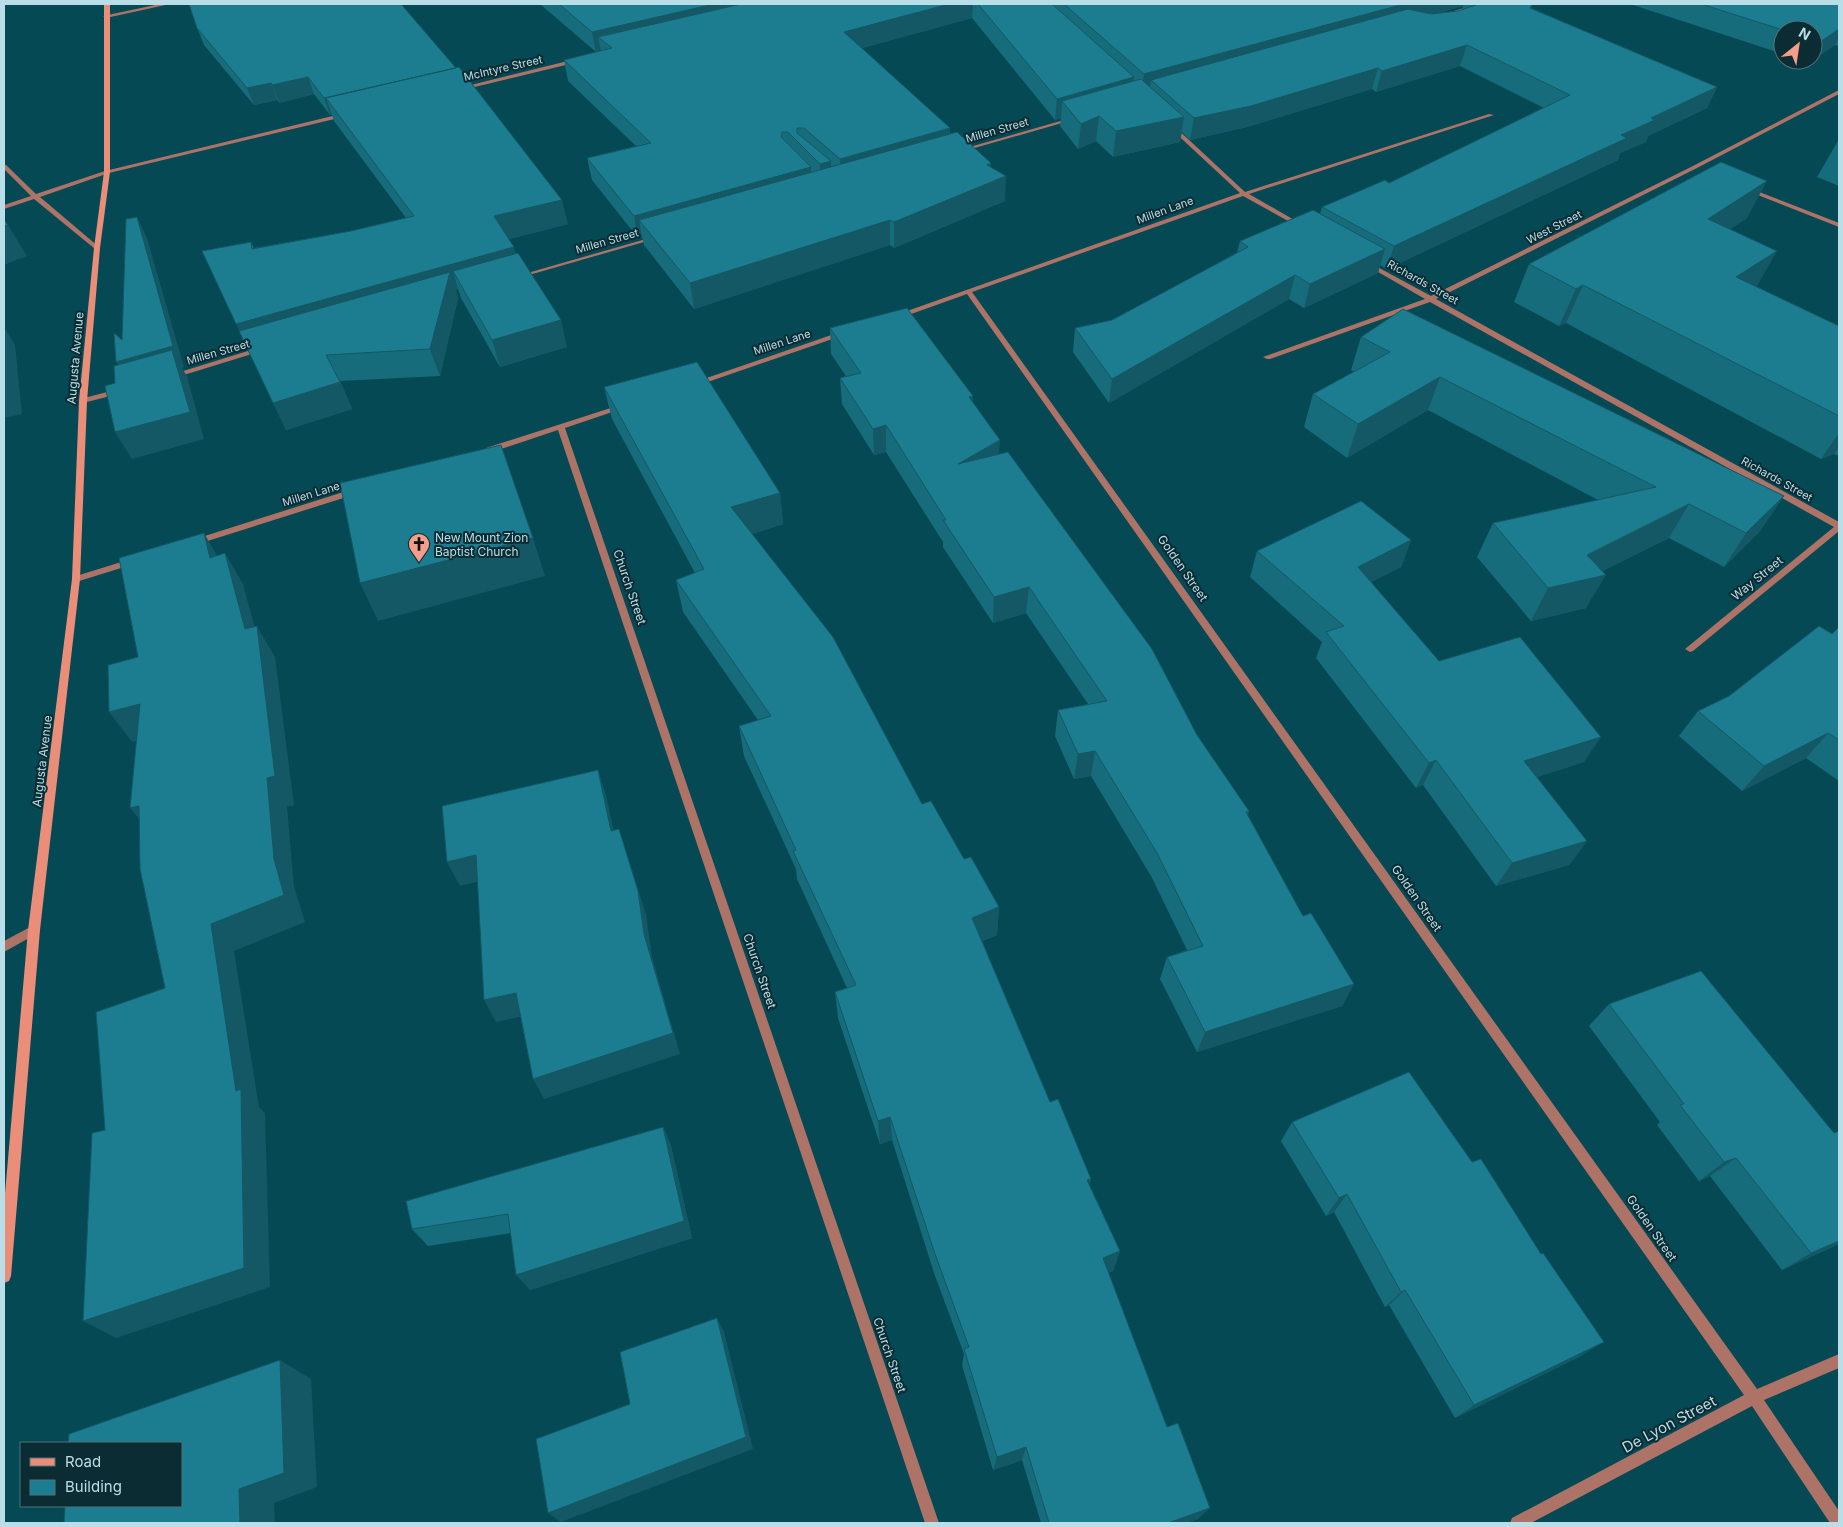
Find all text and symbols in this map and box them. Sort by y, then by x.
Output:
north arrow [1773,20,1823,70]
text: N [1796,23,1814,43]
street label: McIntyre Street [462,52,544,84]
street label: Millen Street [964,114,1031,146]
street label: Millen Lane [1135,193,1195,227]
street label: West Street [1524,207,1584,247]
street label: Millen Street [574,225,641,257]
street label: Richards Street [1385,257,1461,308]
street label: Augusta Avenue [64,311,86,405]
street label: Millen Lane [752,326,812,358]
street label: Millen Street [185,336,252,368]
street label: Richards Street [1739,454,1815,505]
street label: Millen Lane [281,479,341,509]
place label: New Mount Zion Baptist Church [435,530,528,559]
church icon: New Mount Zion Baptist Church [407,532,431,563]
street label: Golden Street [1155,532,1211,604]
street label: Church Street [610,547,650,627]
street label: Way Street [1728,553,1786,603]
street label: Augusta Avenue [29,714,55,808]
street label: Golden Street [1389,862,1445,934]
street label: Church Street [740,931,780,1011]
street label: Golden Street [1624,1192,1680,1264]
street label: Church Street [870,1315,910,1395]
street label: De Lyon Street [1619,1391,1719,1457]
legend [20,1442,182,1507]
text: Road [65,1452,101,1471]
text: Building [65,1477,122,1496]

